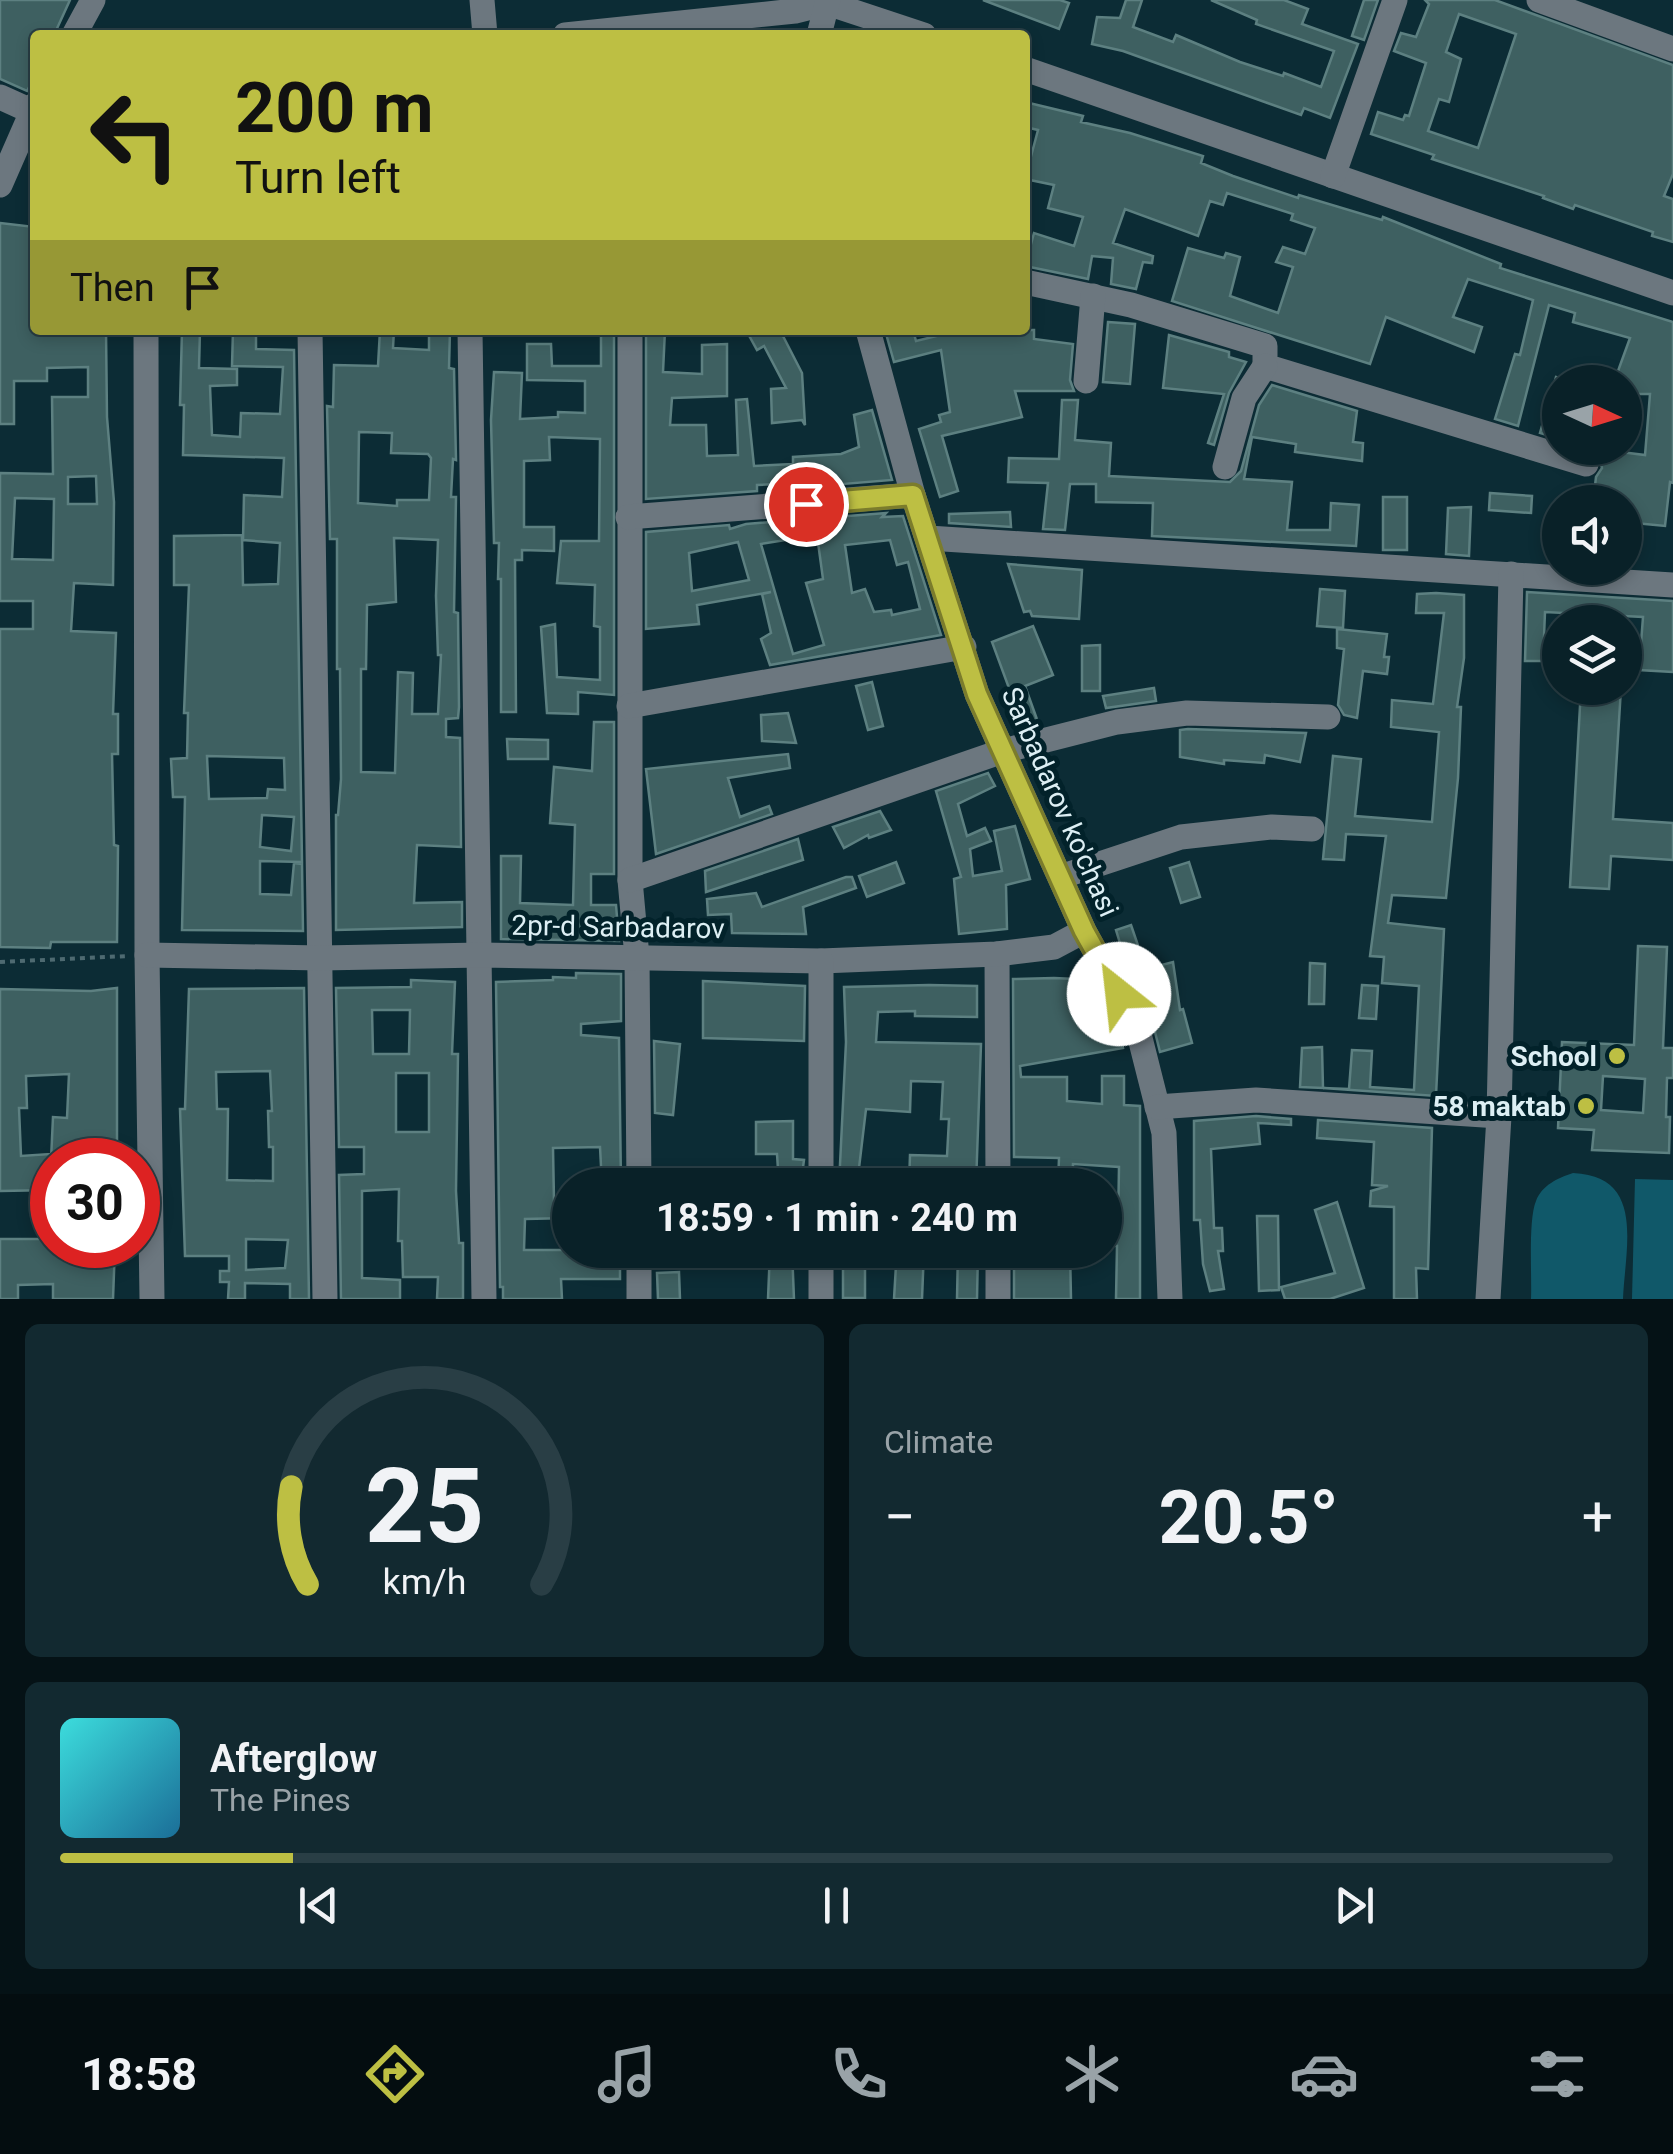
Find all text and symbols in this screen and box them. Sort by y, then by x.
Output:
text: 200 m [235,67,434,149]
icon: left [70,70,200,200]
text: Turn left [235,151,401,204]
icon: arrive [175,260,230,315]
text: Then [70,266,155,310]
north arrow [1542,365,1642,465]
map controls [1542,365,1642,705]
pin [764,462,849,547]
icon: arrive [779,477,834,532]
button: sound [1542,485,1642,585]
button: layers [1542,605,1642,705]
street label: Sarbadarov ko'chasi [995,682,1125,922]
street label: 2pr-d Sarbadarov [511,909,725,945]
position arrow [1067,942,1171,1046]
place label: School [1510,1040,1597,1073]
marker: School [1606,1045,1628,1067]
place label: 58 maktab [1433,1090,1566,1123]
marker: 58 maktab [1575,1095,1597,1117]
speed limit sign: 30 [30,1138,160,1268]
text: 18:59 · 1 min · 240 m [656,1196,1018,1240]
text: Climate [884,1423,993,1461]
text: 25 [365,1446,484,1567]
text: 20.5° [1159,1473,1339,1561]
text: − [884,1485,915,1549]
text: + [1582,1485,1613,1549]
text: km/h [383,1561,466,1603]
text: Afterglow [210,1737,377,1781]
text: The Pines [210,1781,351,1819]
icon: previous [291,1878,346,1933]
icon: pause [809,1878,864,1933]
icon: next [1327,1878,1382,1933]
icon: directions [360,2039,430,2109]
icon: music [592,2039,662,2109]
icon: phone [824,2039,894,2109]
icon: climate [1057,2039,1127,2109]
icon: car [1289,2039,1359,2109]
icon: filters [1522,2039,1592,2109]
text: 18:58 [81,2048,197,2101]

